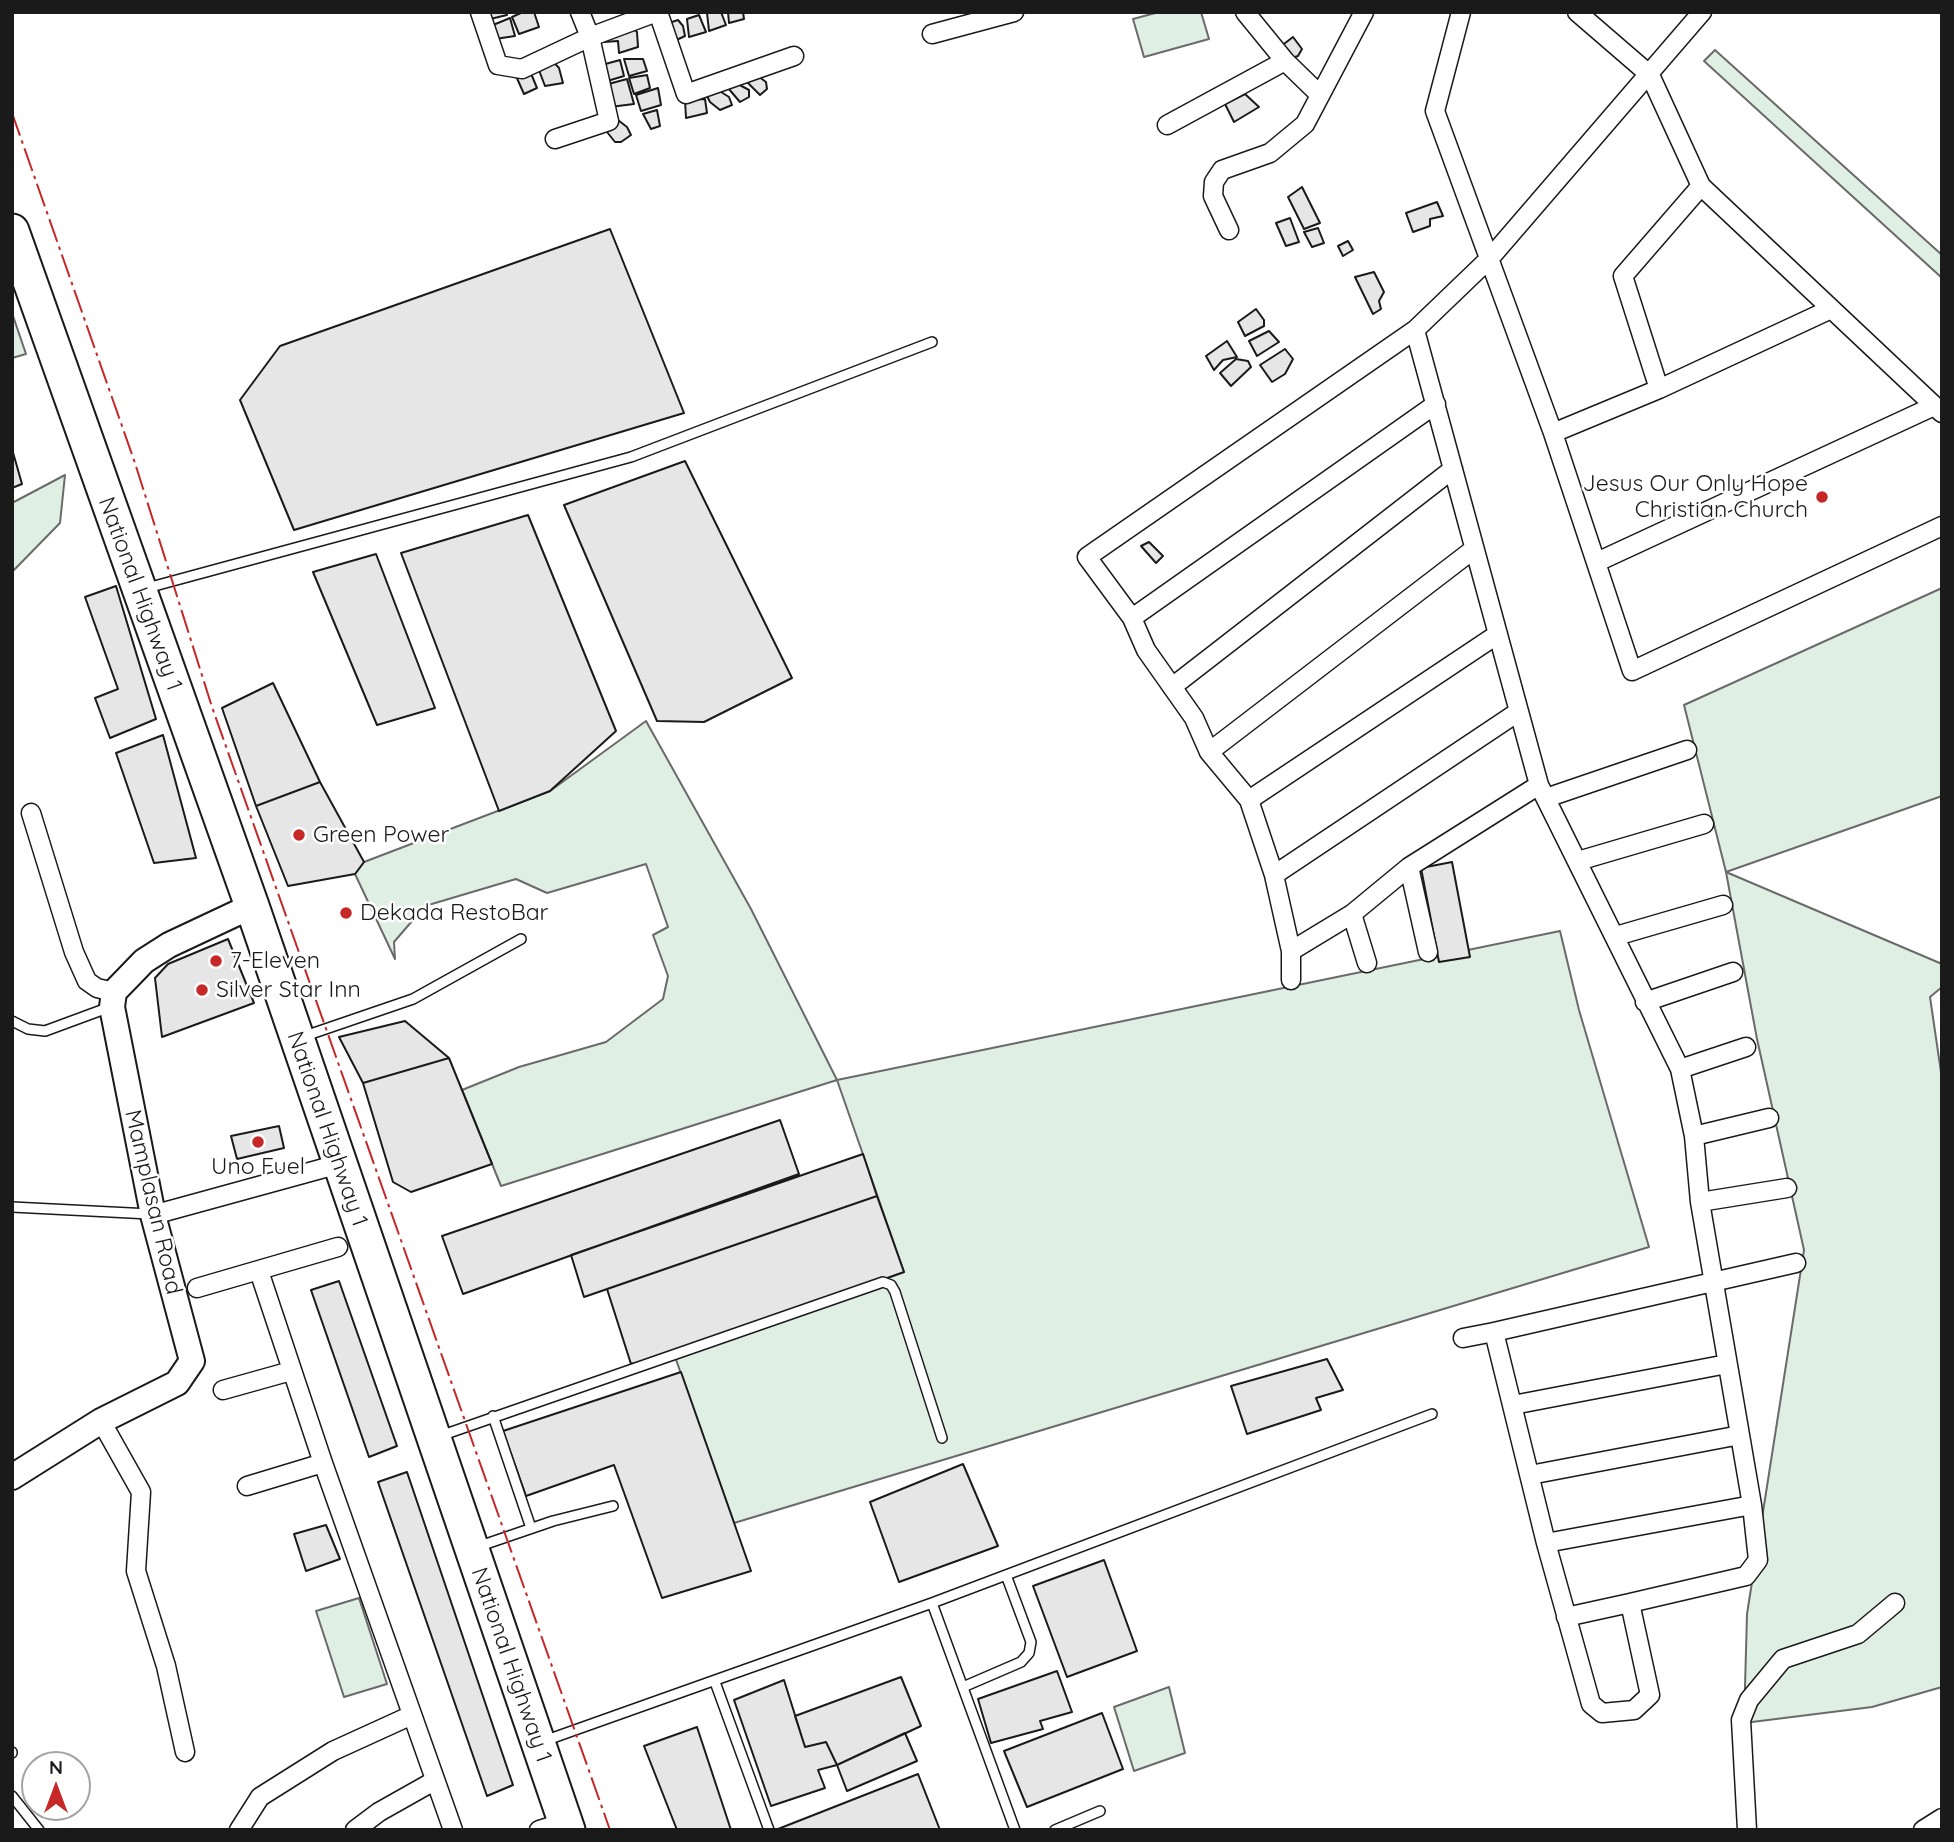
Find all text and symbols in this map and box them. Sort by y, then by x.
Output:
place label: Jesus Our Only Hope Christian Church [1582,470,1808,524]
marker: Jesus Our Only Hope Christian Church [1814,489,1830,505]
street label: National Highway 1 [92,493,188,695]
place label: Green Power [313,821,449,849]
marker: Green Power [291,827,307,843]
place label: Dekada RestoBar [360,899,548,927]
marker: Dekada RestoBar [338,905,354,921]
place label: 7-Eleven [230,947,320,975]
marker: 7-Eleven [208,953,224,969]
place label: Silver Star Inn [216,976,361,1004]
marker: Silver Star Inn [194,982,210,998]
street label: National Highway 1 [281,1028,373,1230]
street label: Mamplasan Road [118,1107,188,1297]
marker: Uno Fuel [250,1134,266,1150]
place label: Uno Fuel [211,1153,305,1181]
street label: National Highway 1 [465,1564,557,1766]
north arrow [21,1751,91,1821]
text: N [49,1755,63,1779]

